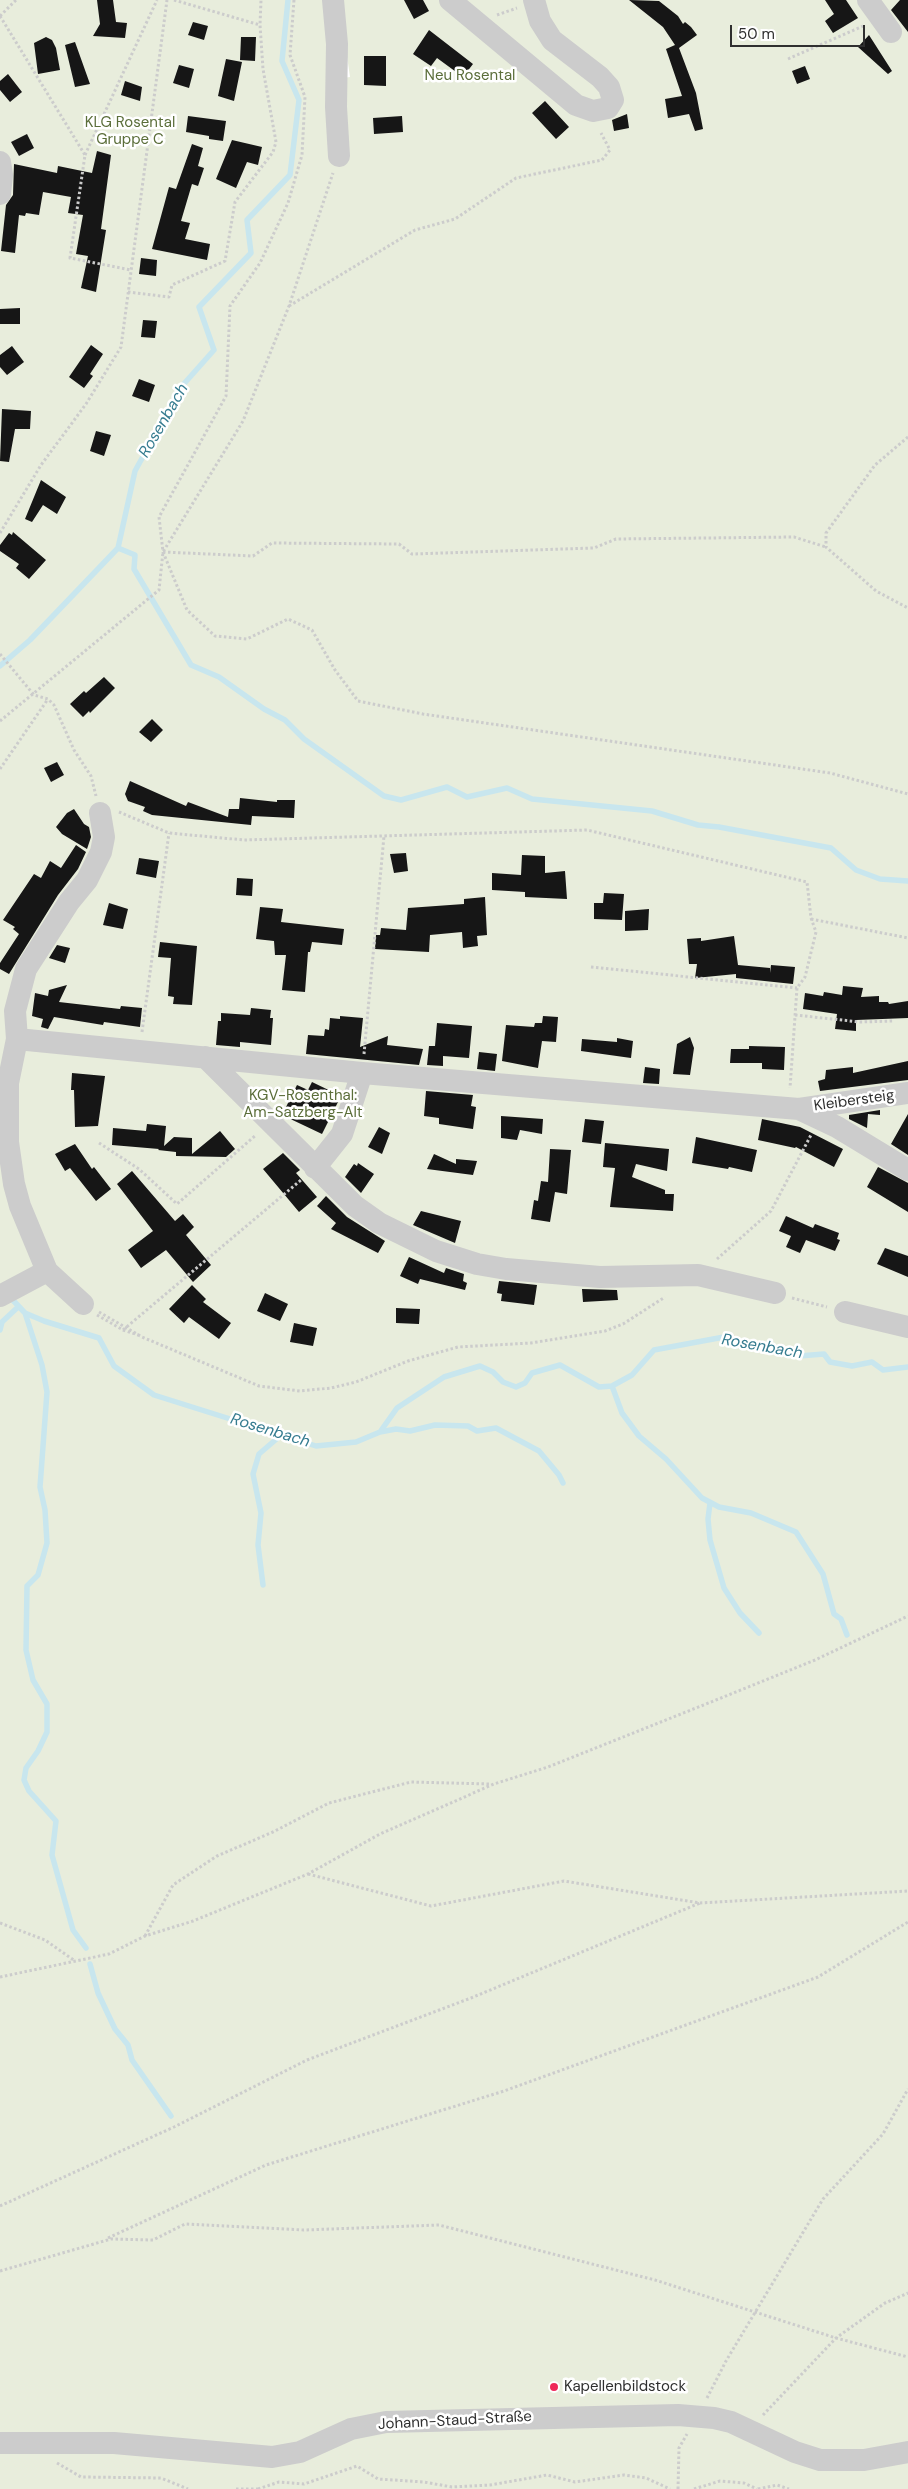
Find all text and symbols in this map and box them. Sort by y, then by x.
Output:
scale bar [733,15,868,47]
text: 50 m [738,24,775,44]
park label: Neu Rosental [425,67,515,85]
park label: KLG Rosental Gruppe C [85,114,175,149]
water label: Rosenbach [135,381,193,461]
street label: Kleibersteig [813,1086,895,1116]
park label: KGV-Rosenthal: Am-Satzberg-Alt [243,1087,363,1122]
water label: Rosenbach [720,1330,804,1364]
water label: Rosenbach [228,1410,312,1452]
place label: Kapellenbildstock [564,2378,686,2396]
marker: Kapellenbildstock [548,2381,560,2393]
street label: Johann-Staud-Straße [378,2408,532,2434]

